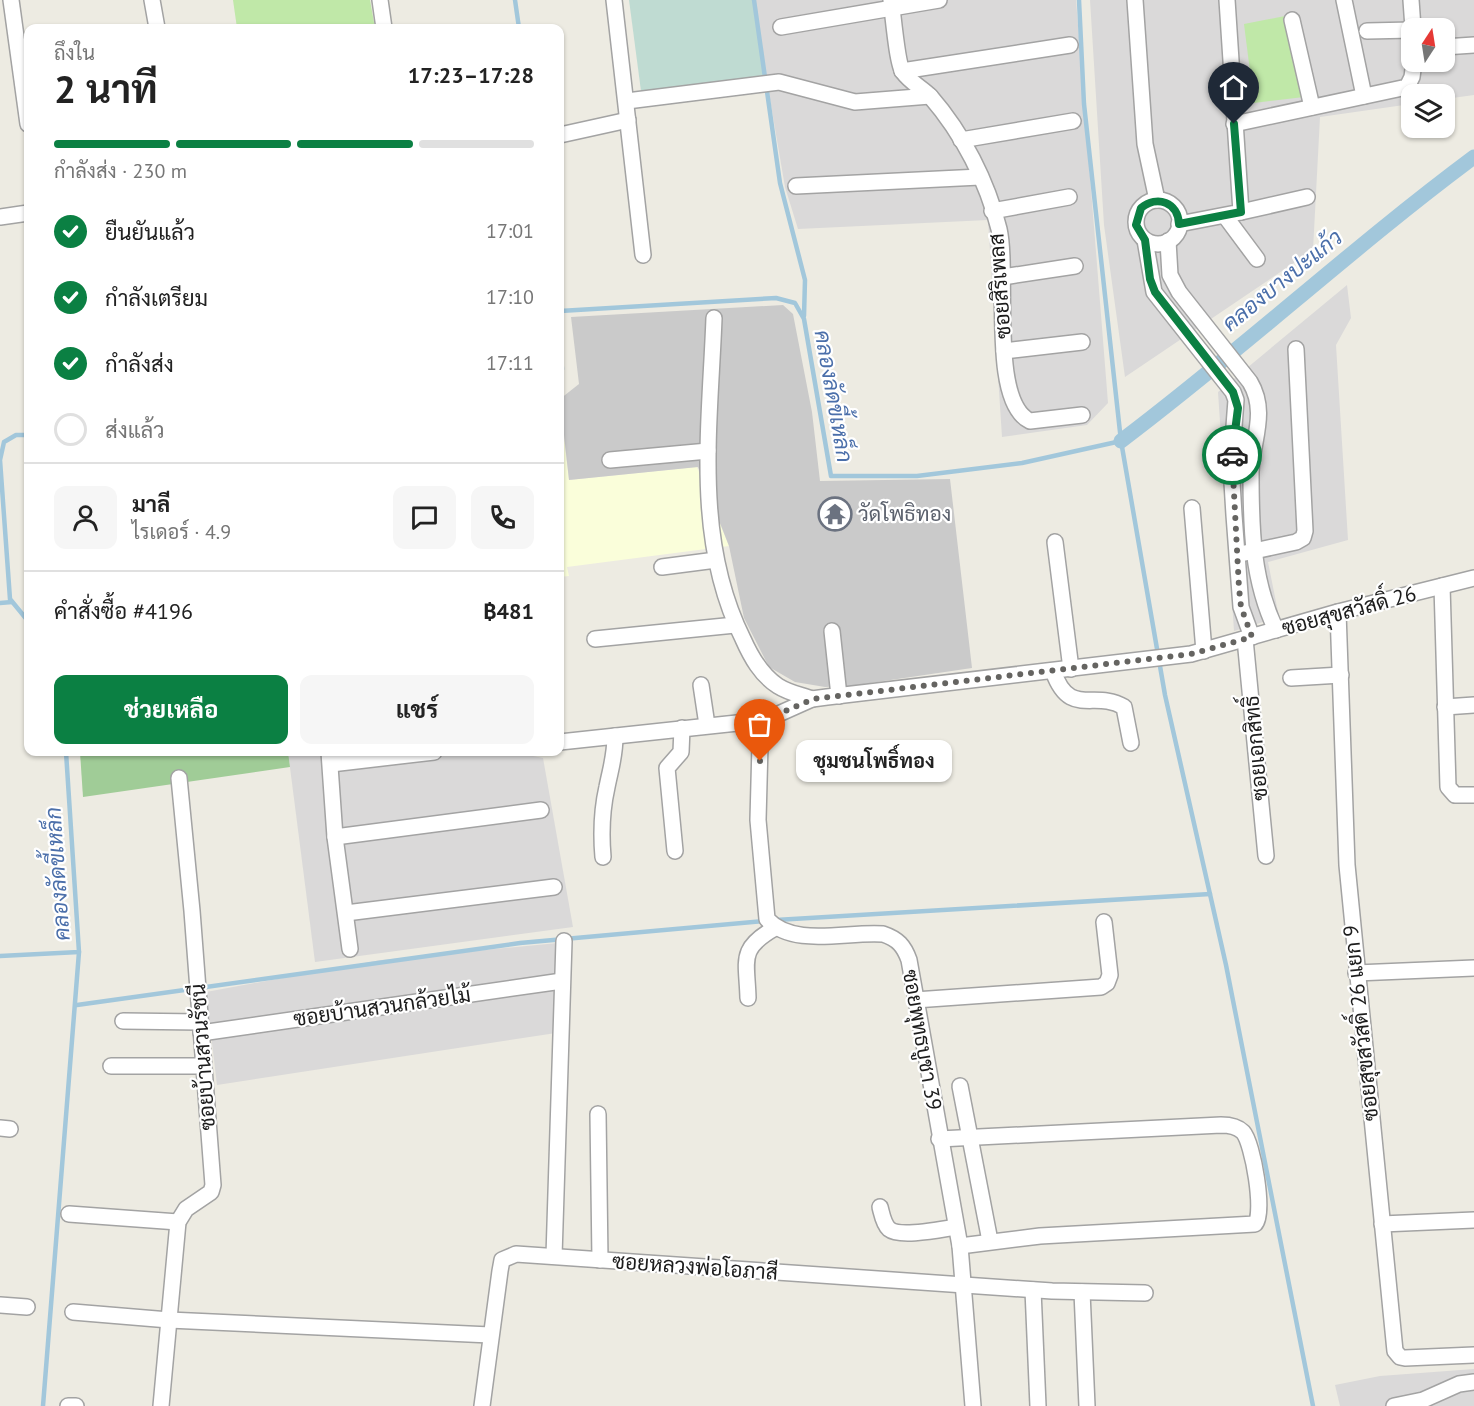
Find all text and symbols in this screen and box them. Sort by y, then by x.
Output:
north arrow [1401,18,1455,72]
map controls [1401,18,1455,138]
text: ถึงใน [54,40,95,66]
text: 17:23–17:28 [408,61,534,89]
pin [1208,62,1259,124]
text: 2 นาที [54,63,158,114]
icon: home [1217,71,1250,104]
button: layers [1401,84,1455,138]
text: กำลังส่ง · 230 m [54,158,187,184]
icon: check [54,215,87,248]
text: ยืนยันแล้ว [105,218,195,246]
text: 17:01 [486,218,534,244]
water label: คลองบางปะแก้ว [1216,223,1348,337]
street label: ซอยสิริเพลส [982,232,1017,340]
icon: check [54,281,87,314]
text: กำลังเตรียม [105,284,208,312]
text: 17:10 [486,284,534,310]
water label: คลองลัดขี้เหล็ก [809,327,864,464]
icon: check [54,347,87,380]
text: กำลังส่ง [105,350,174,378]
text: 17:11 [486,350,534,376]
text: ส่งแล้ว [105,416,165,444]
courier [1202,425,1262,485]
icon: car [1216,439,1249,472]
button: person [54,486,117,549]
button: chat [393,486,456,549]
button: phone [471,486,534,549]
text: มาลี [132,490,170,518]
temple icon: วัดโพธิทอง [817,496,853,532]
place label: วัดโพธิทอง [858,500,951,527]
text: ไรเดอร์ · 4.9 [132,519,231,545]
street label: ซอยสุขสวัสดิ์ 26 [1277,574,1419,642]
text: คำสั่งซื้อ #4196 [54,597,193,625]
text: ฿481 [483,597,534,625]
button: ช่วยเหลือ [54,675,288,744]
button: แชร์ [300,675,534,744]
street label: ซอยเอกสิทธิ์ [1231,694,1274,802]
pin [734,699,785,761]
icon: bag [743,708,776,741]
callout: ชุมชนโพธิ์ทอง [796,740,952,782]
text: ชุมชนโพธิ์ทอง [813,748,935,774]
water label: คลองลัดขี้เหล็ก [33,806,76,942]
street label: ซอยสุขสวัสดิ์ 26 แยก 9 [1331,924,1385,1123]
street label: ซอยพุทธบูชา 39 [895,967,948,1113]
street label: ซอยบ้านสวนกล้วยไม้ [292,981,473,1032]
street label: ซอยบ้านสวนรัชนี [184,983,221,1131]
street label: ซอยหลวงพ่อโอภาสี [611,1247,779,1286]

